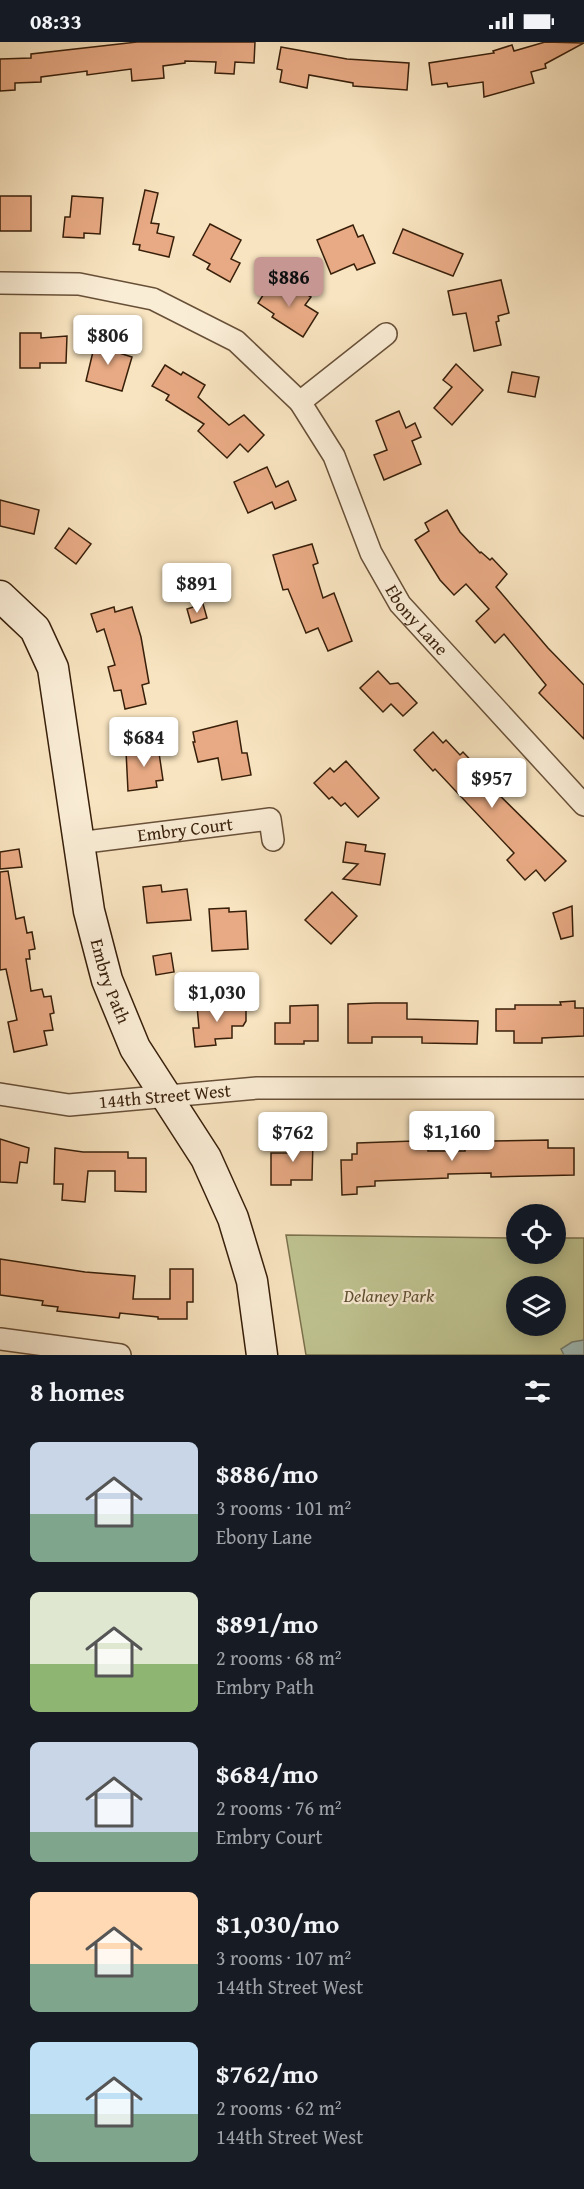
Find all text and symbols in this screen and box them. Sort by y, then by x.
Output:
text: 08:33 [30,5,82,37]
pin: $886 [253,257,325,308]
text: $886 [268,262,310,291]
pin: $806 [72,315,144,366]
text: $806 [87,320,129,349]
pin: $891 [161,563,233,614]
text: $891 [176,568,218,597]
street label: Ebony Lane [379,579,455,661]
pin: $684 [108,717,180,768]
text: $684 [123,722,165,751]
pin: $957 [456,758,528,809]
text: $957 [471,763,513,792]
street label: Embry Court [136,810,235,848]
street label: Embry Path [84,936,137,1028]
pin: $1,030 [168,972,266,1023]
text: $1,030 [188,977,246,1006]
street label: 144th Street West [97,1076,233,1115]
pin: $1,160 [403,1111,501,1162]
pin: $762 [257,1112,329,1163]
text: $1,160 [423,1116,481,1145]
text: $762 [272,1117,314,1146]
map controls [506,1204,566,1336]
button: locate [506,1204,566,1264]
button: layers [506,1276,566,1336]
park label: Delaney Park [343,1282,435,1309]
text: 8 homes [30,1372,125,1411]
icon: filters [521,1375,554,1408]
text: $886/mo [216,1454,318,1493]
icon: home [78,1466,150,1538]
text: 3 rooms · 101 m² [216,1493,351,1522]
text: Ebony Lane [216,1522,312,1551]
text: $891/mo [216,1604,318,1643]
icon: home [78,1616,150,1688]
text: 2 rooms · 68 m² [216,1643,342,1672]
text: Embry Path [216,1672,314,1701]
text: $684/mo [216,1754,318,1793]
icon: home [78,1766,150,1838]
text: 2 rooms · 76 m² [216,1793,342,1822]
text: Embry Court [216,1822,323,1851]
text: $1,030/mo [216,1904,339,1943]
icon: home [78,1916,150,1988]
text: 3 rooms · 107 m² [216,1943,351,1972]
text: 144th Street West [216,1972,363,2001]
text: $762/mo [216,2054,318,2093]
icon: home [78,2066,150,2138]
text: 2 rooms · 62 m² [216,2093,342,2122]
text: 144th Street West [216,2122,363,2151]

